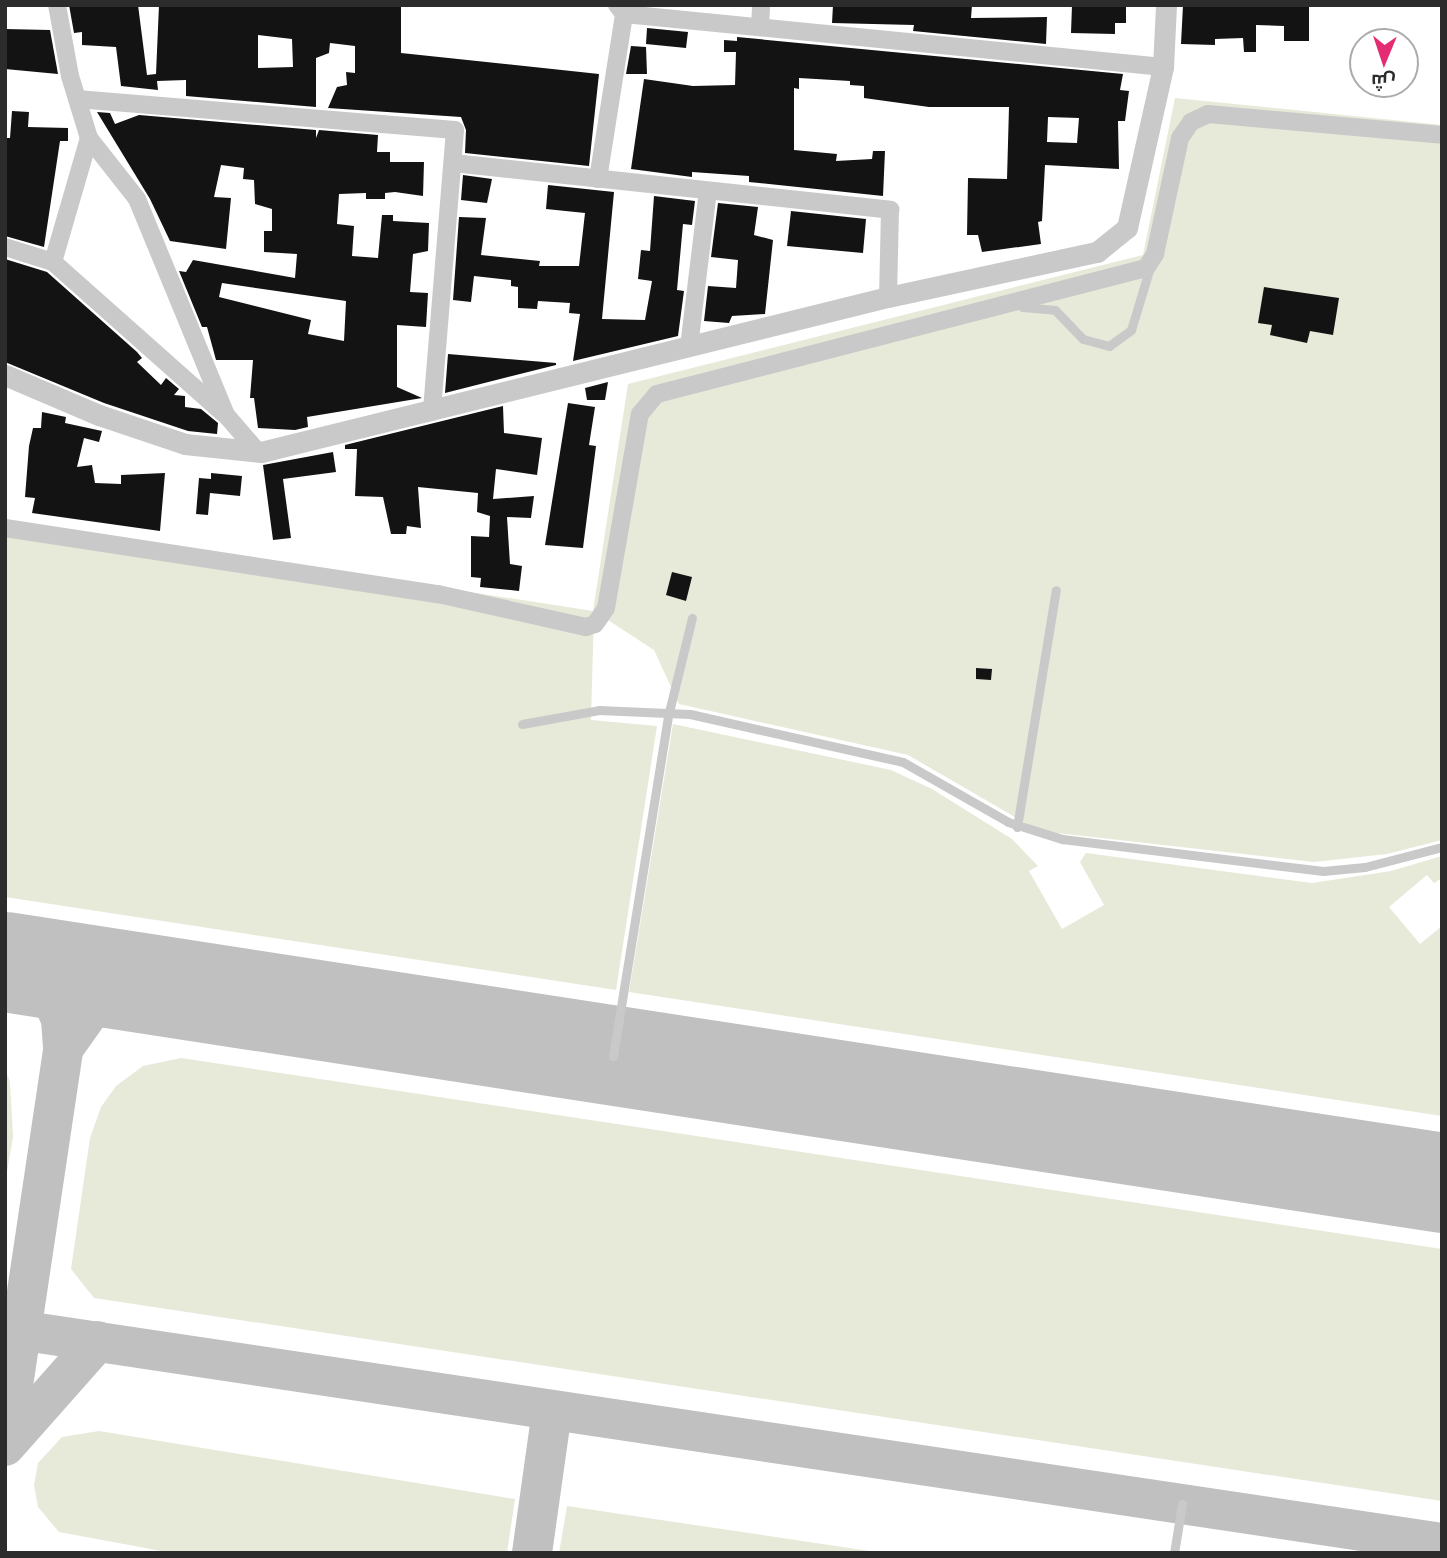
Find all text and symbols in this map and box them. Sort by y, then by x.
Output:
north arrow [1349,28,1419,98]
text: ش [1371,70,1396,94]

